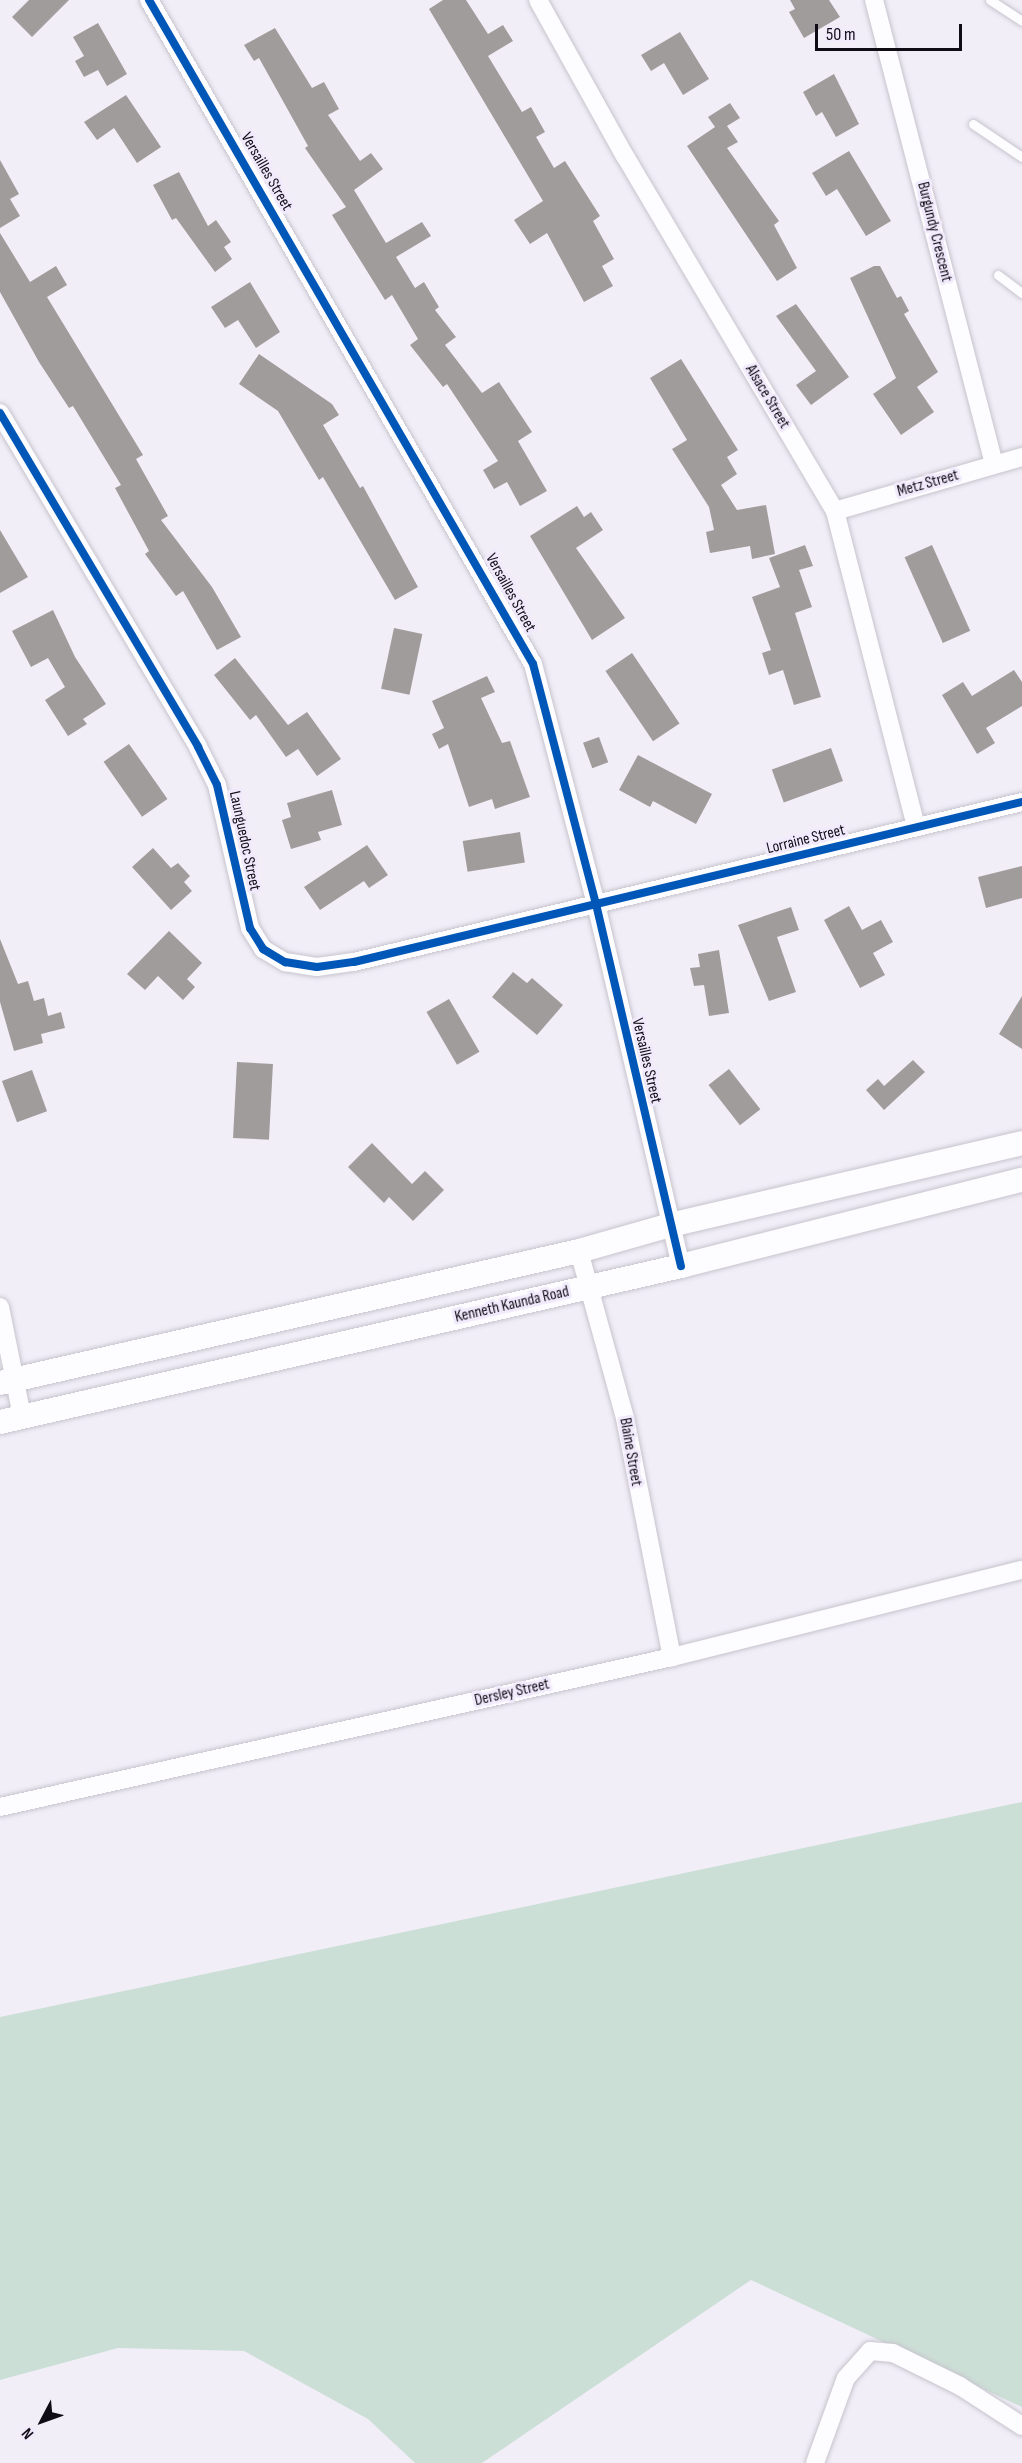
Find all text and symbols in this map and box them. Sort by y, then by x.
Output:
scale bar [818,12,965,50]
text: 50 m [826,24,856,45]
street label: Versailles Street [236,130,296,214]
street label: Burgundy Crescent [912,180,956,284]
street label: Alsace Street [741,362,793,432]
street label: Metz Street [895,466,961,502]
street label: Versailles Street [481,550,539,636]
street label: Launguedoc Street [224,790,264,892]
street label: Lorraine Street [765,821,847,859]
street label: Versailles Street [627,1017,665,1105]
street label: Kenneth Kaunda Road [453,1283,571,1327]
street label: Blaine Street [615,1416,645,1488]
street label: Dersley Street [473,1675,551,1711]
north arrow [12,2391,72,2451]
text: N [18,2424,38,2443]

